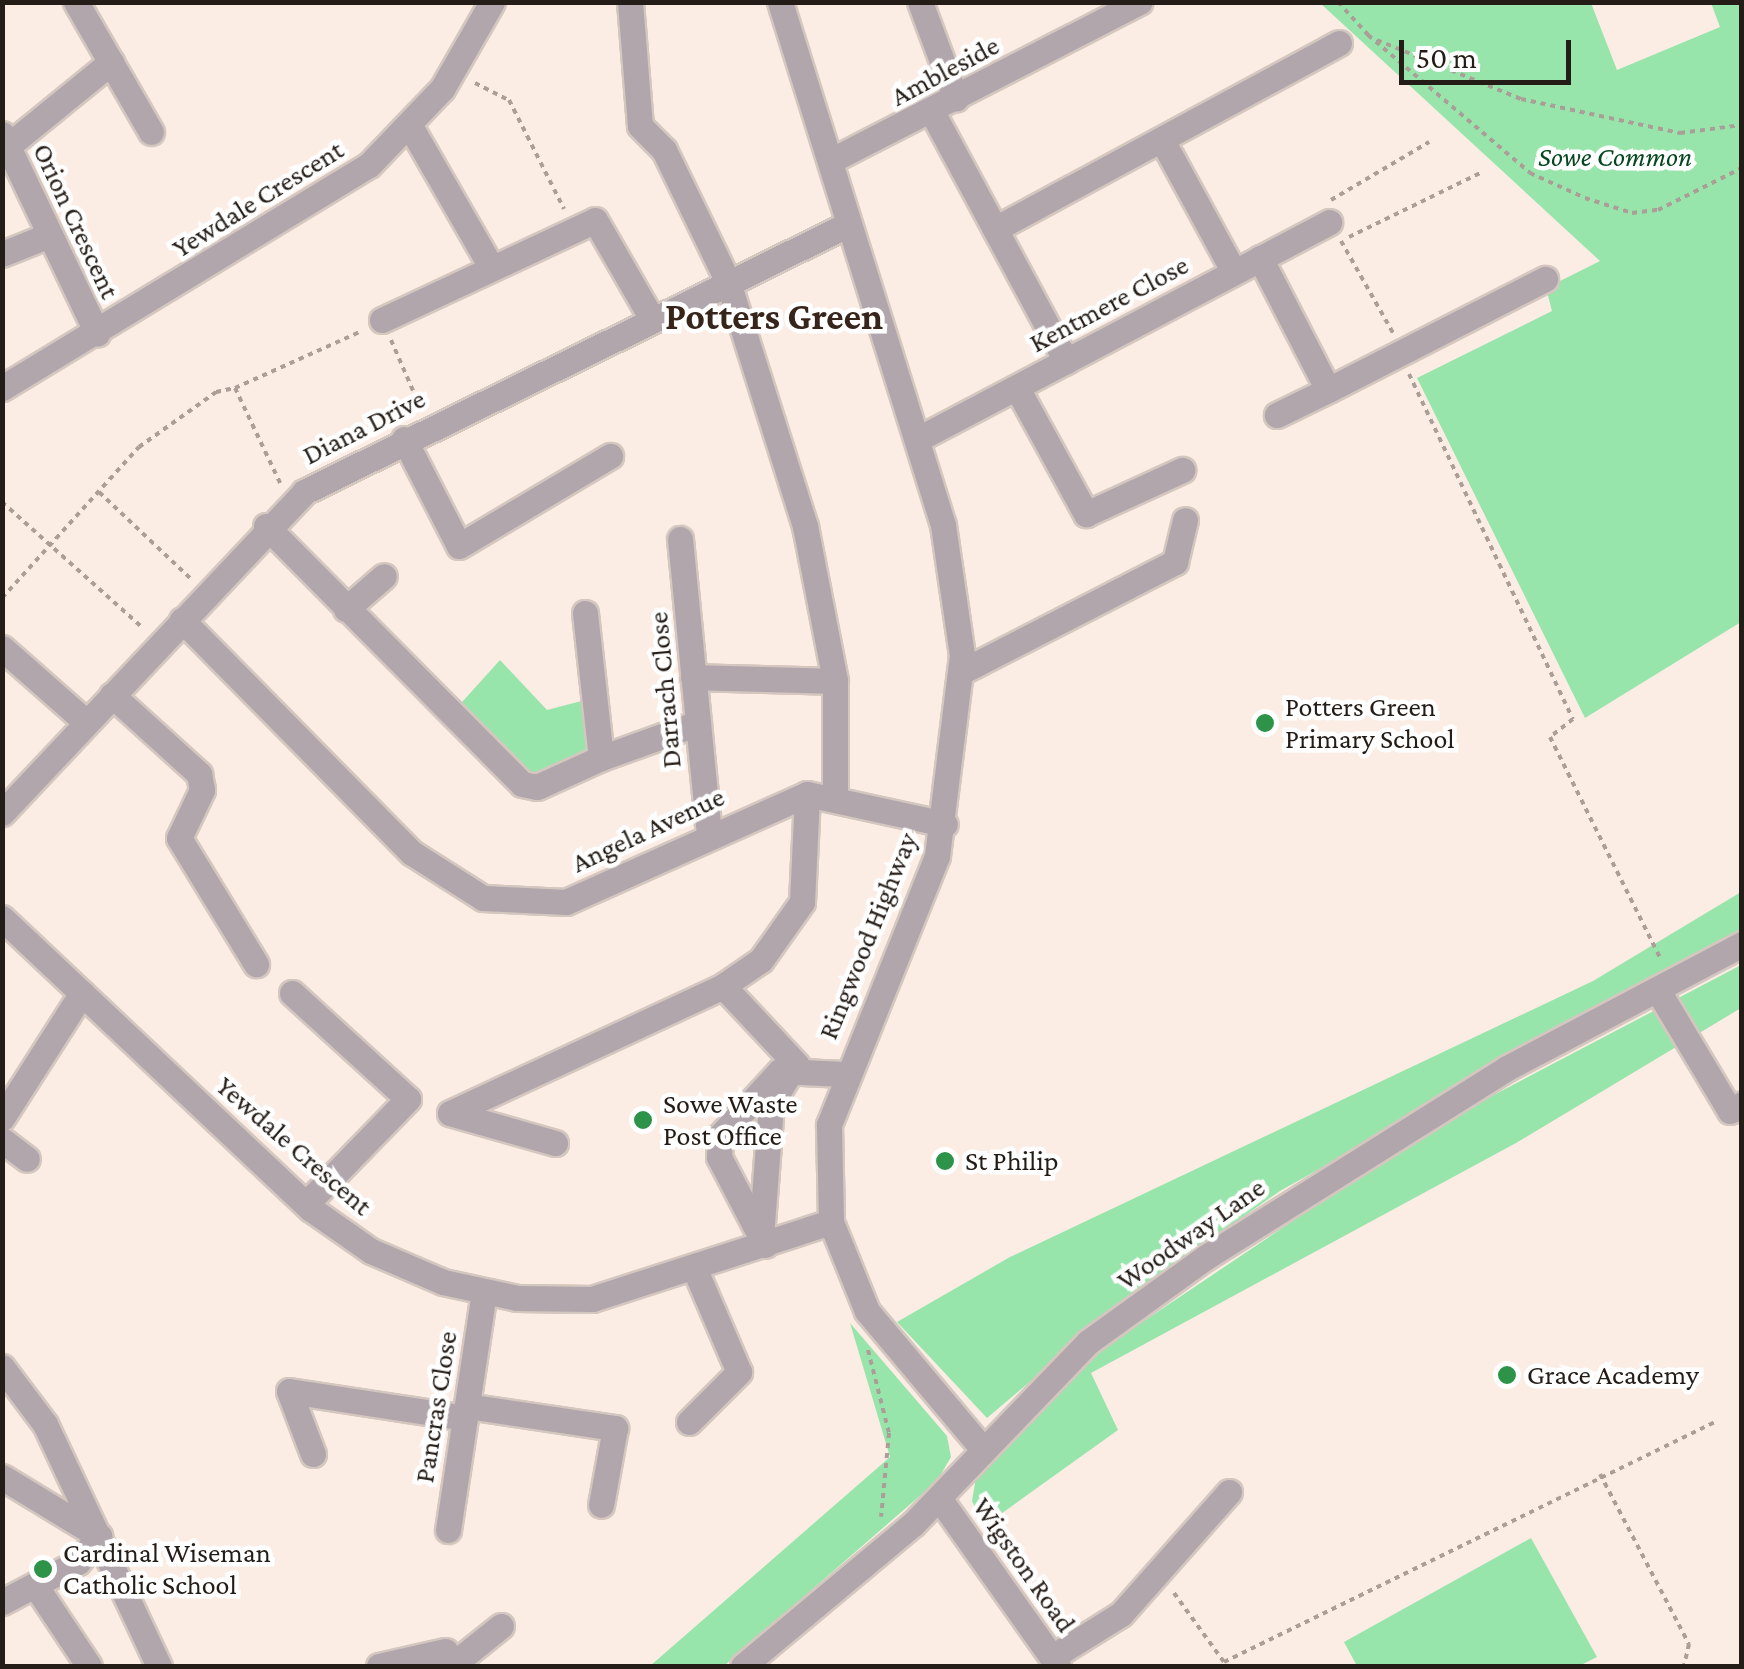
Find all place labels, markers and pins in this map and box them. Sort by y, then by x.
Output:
place label: Potters Green Primary School [1285,690,1455,756]
marker: Potters Green Primary School [1254,712,1276,734]
place label: Sowe Waste Post Office [663,1087,798,1153]
marker: Sowe Waste Post Office [632,1109,654,1131]
place label: St Philip [965,1144,1058,1178]
marker: St Philip [934,1150,956,1172]
place label: Grace Academy [1527,1358,1699,1392]
marker: Grace Academy [1496,1364,1518,1386]
place label: Cardinal Wiseman Catholic School [63,1536,271,1602]
marker: Cardinal Wiseman Catholic School [32,1558,54,1580]

